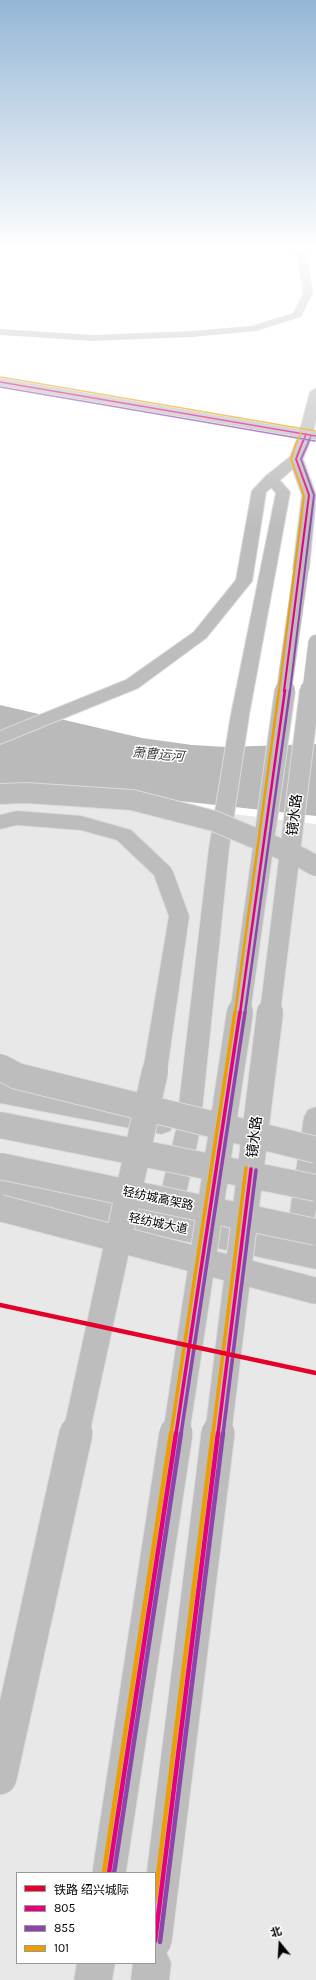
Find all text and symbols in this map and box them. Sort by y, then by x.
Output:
water label: 萧曹运河 [131,745,185,765]
street label: 镜水路 [284,793,306,837]
street label: 镜水路 [244,1115,266,1159]
street label: 轻纺城高架路 [121,1184,195,1214]
street label: 轻纺城大道 [127,1211,189,1237]
legend [16,1872,156,1964]
text: 铁路 绍兴城际 [54,1883,129,1897]
text: 805 [54,1901,75,1915]
text: 855 [54,1921,75,1935]
north arrow [260,1924,300,1964]
text: 北 [269,1924,283,1940]
text: 101 [54,1941,69,1955]

